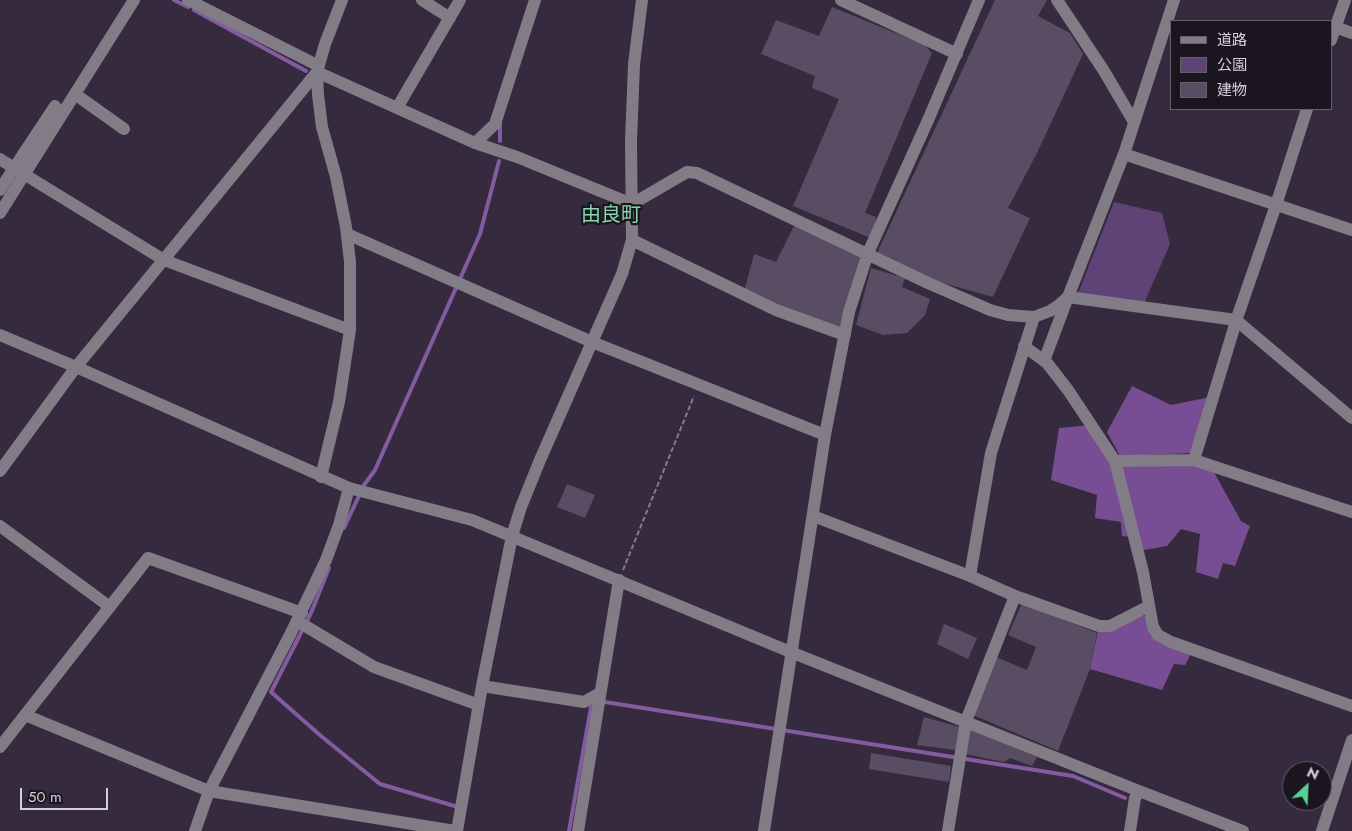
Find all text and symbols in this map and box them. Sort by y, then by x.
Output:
legend [1170,20,1332,110]
text: 道路 [1217,29,1247,51]
text: 公園 [1217,54,1247,76]
text: 建物 [1217,79,1247,101]
district label: 由良町 [581,204,641,228]
north arrow [1282,761,1332,811]
text: N [1304,762,1322,785]
scale bar [22,778,110,810]
text: 50 m [28,786,62,808]

